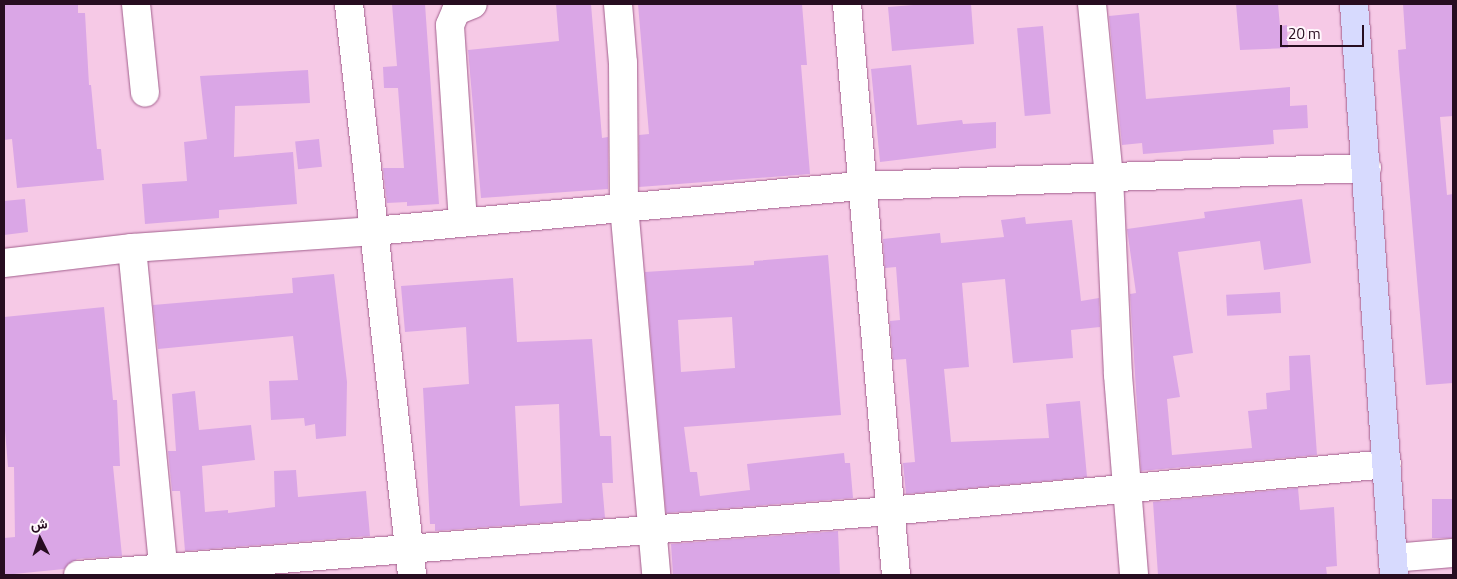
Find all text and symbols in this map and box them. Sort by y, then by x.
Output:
scale bar [1282,15,1366,47]
text: 20 m [1288,22,1321,45]
text: ش [30,512,48,535]
north arrow [15,514,65,564]

